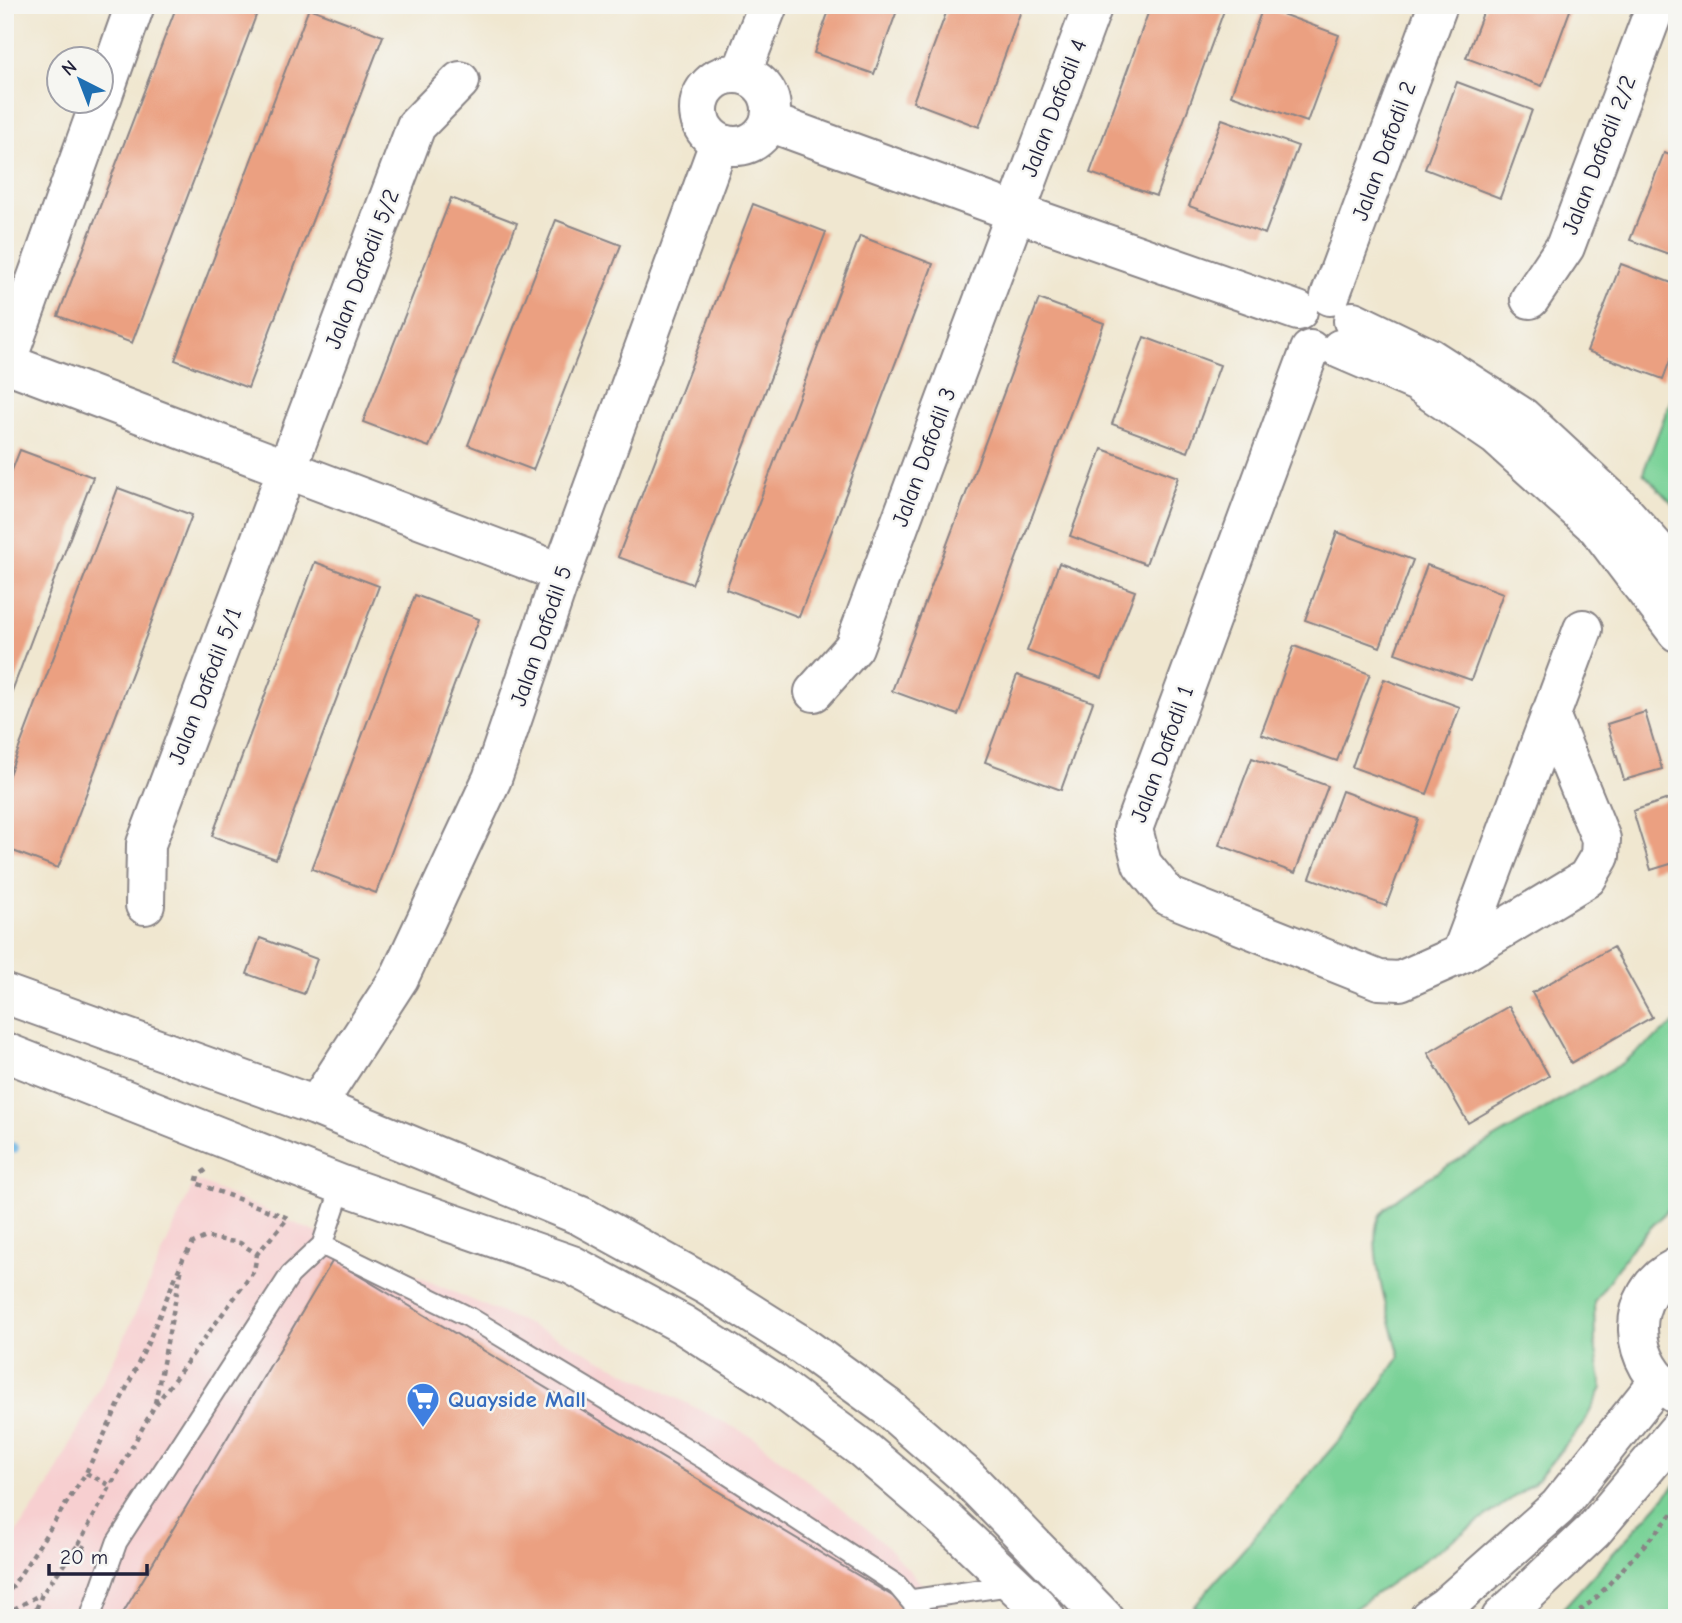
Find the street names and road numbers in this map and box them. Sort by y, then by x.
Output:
street label: Jalan Dafodil 4 [1015,35,1093,181]
street label: Jalan Dafodil 2/2 [1556,72,1642,238]
street label: Jalan Dafodil 2 [1346,78,1422,224]
street label: Jalan Dafodil 5/2 [319,185,405,353]
street label: Jalan Dafodil 3 [886,384,962,530]
street label: Jalan Dafodil 5 [504,562,578,710]
street label: Jalan Dafodil 5/1 [163,604,247,768]
street label: Jalan Dafodil 1 [1125,682,1199,826]

